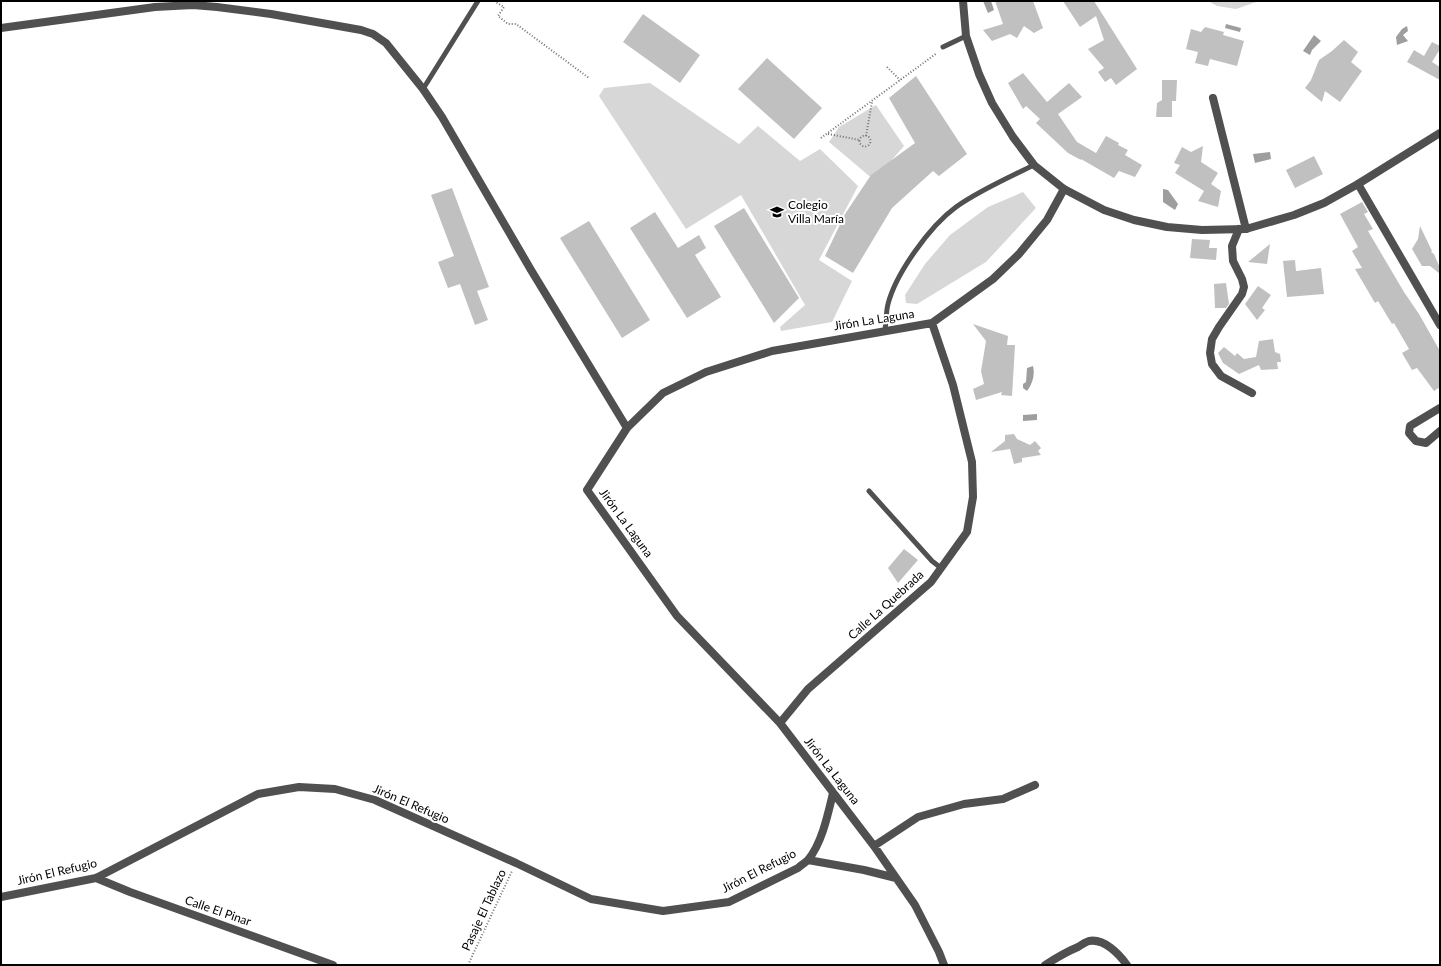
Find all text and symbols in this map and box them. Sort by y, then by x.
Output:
place label: Colegio Villa María [788,197,844,226]
school or university icon: Colegio Villa María [769,204,785,220]
street label: Jirón La Laguna [833,306,915,333]
street label: Jirón La Laguna [596,485,656,560]
street label: Calle La Quebrada [845,567,927,642]
street label: Jirón La Laguna [801,734,863,807]
street label: Jirón El Refugio [371,781,452,826]
street label: Jirón El Refugio [719,845,799,896]
street label: Jirón El Refugio [15,855,98,888]
street label: Pasaje El Tablazo [458,866,509,953]
street label: Calle El Pinar [183,892,254,929]

